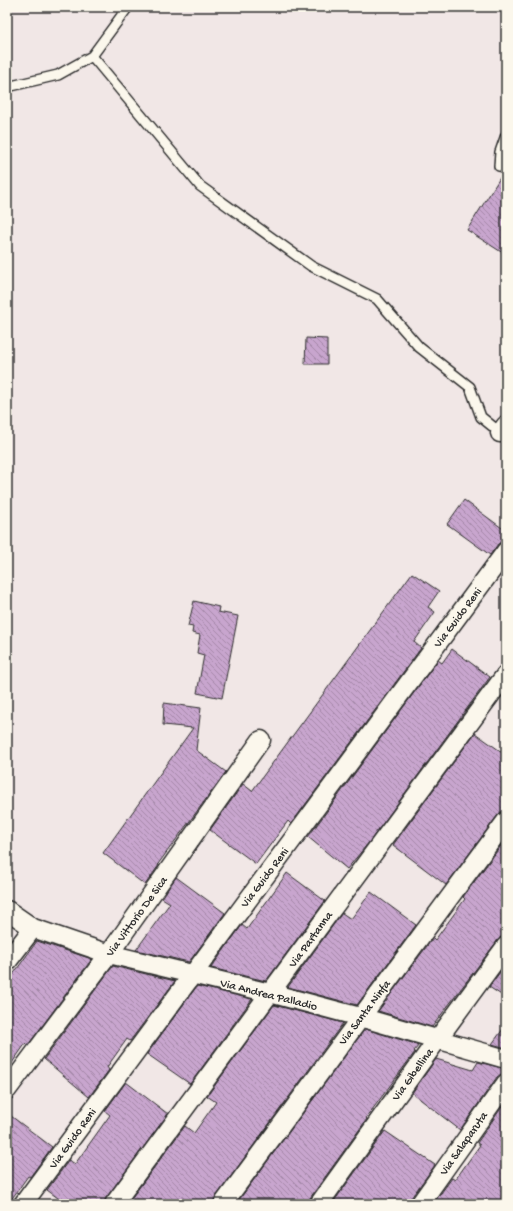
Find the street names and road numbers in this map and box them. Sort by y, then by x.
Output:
street label: Via Guido Reni [431,585,486,652]
street label: Via Guido Reni [238,845,293,912]
street label: Via Vittorio De Sica [103,874,172,961]
street label: Via Partanna [286,909,337,972]
street label: Via Andrea Palladio [218,977,319,1015]
street label: Via Santa Ninfa [336,978,395,1049]
street label: Via Gibellina [389,1046,438,1105]
street label: Via Guido Reni [46,1106,101,1173]
street label: Via Salaparuta [437,1109,492,1179]

